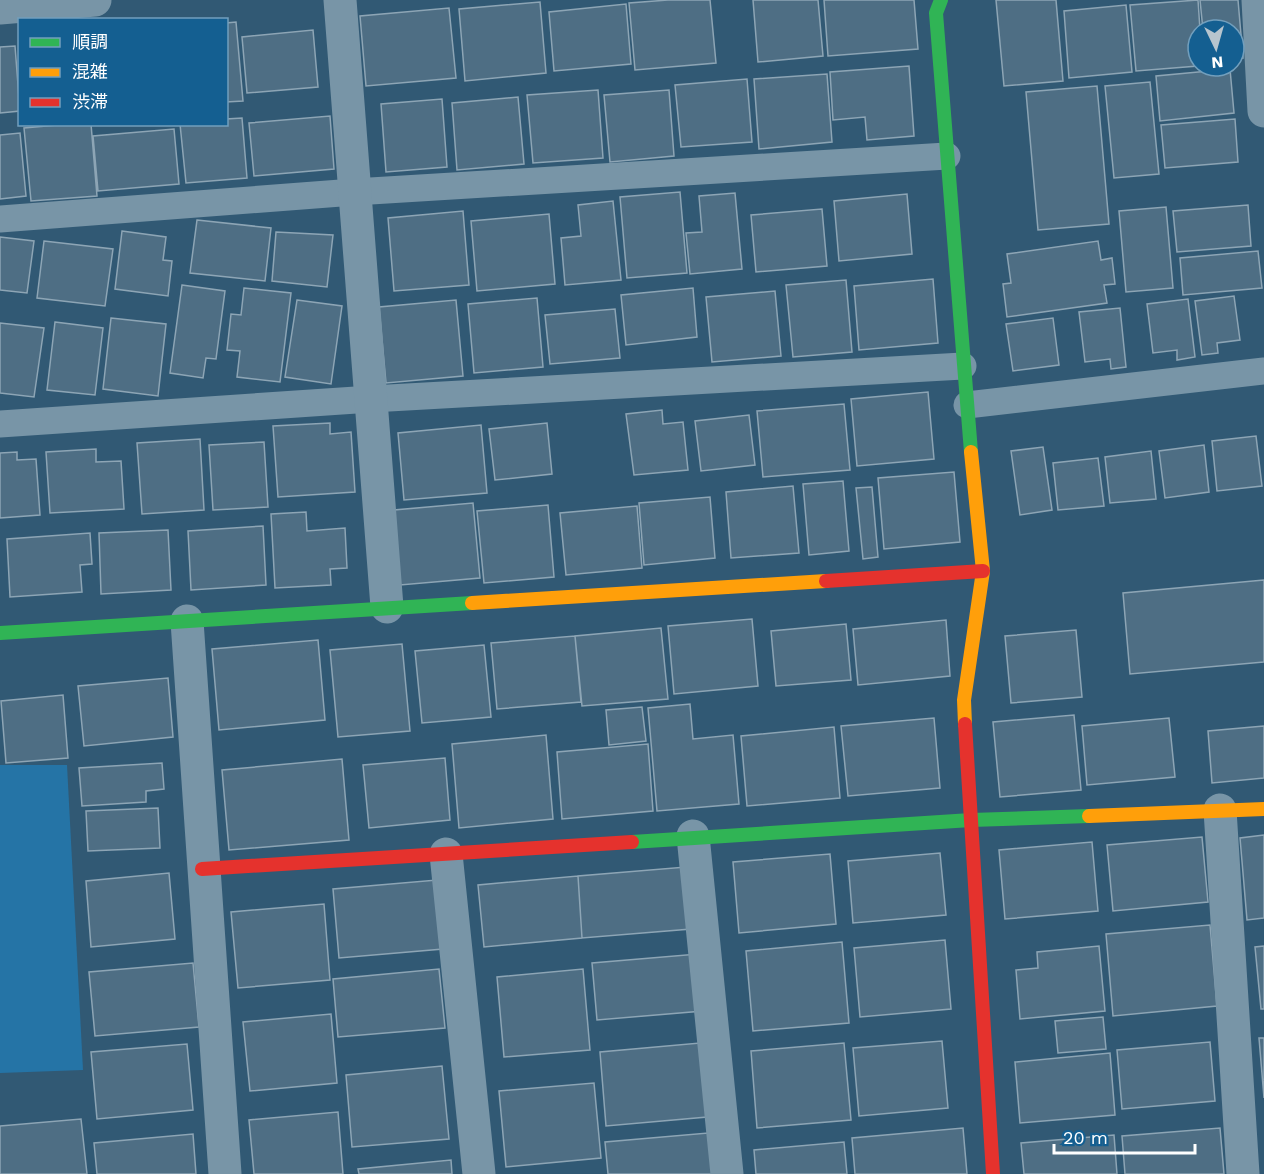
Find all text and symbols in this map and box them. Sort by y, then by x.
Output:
legend [18,18,228,126]
north arrow [1186,18,1246,78]
text: 順調 [72,31,108,52]
text: N [1211,52,1224,72]
text: 混雑 [72,61,108,82]
text: 渋滞 [72,91,108,112]
scale bar [1054,1117,1195,1155]
text: 20 m [1063,1127,1108,1148]

